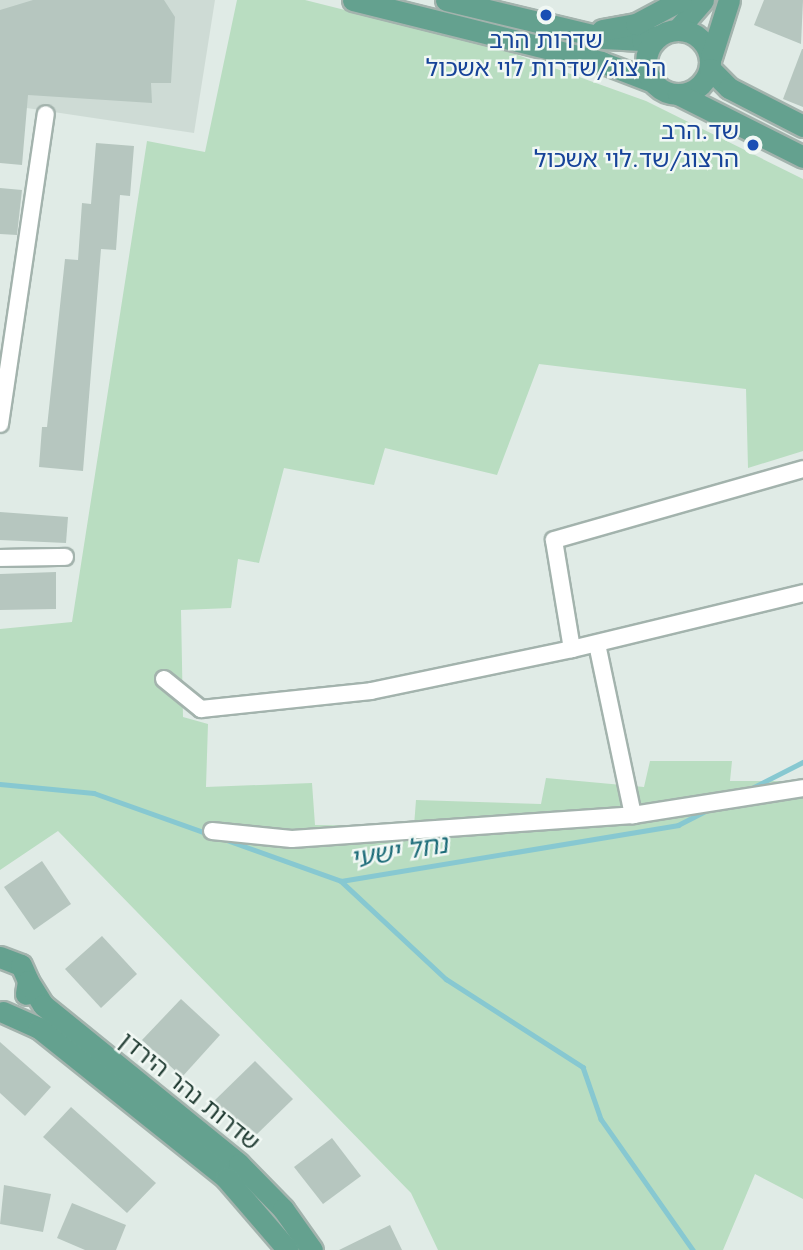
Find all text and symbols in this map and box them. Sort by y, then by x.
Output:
marker: שדרות הרב הרצוג/שדרות לוי אשכול [538,7,554,23]
place label: שדרות הרב הרצוג/שדרות לוי אשכול [426,26,666,82]
place label: שד.הרב הרצוג/שד.לוי אשכול [534,117,739,173]
marker: שד.הרב הרצוג/שד.לוי אשכול [745,137,761,153]
water label: נחל ישעי [348,829,450,875]
street label: שדרות נהר הירדן [114,1026,266,1156]

